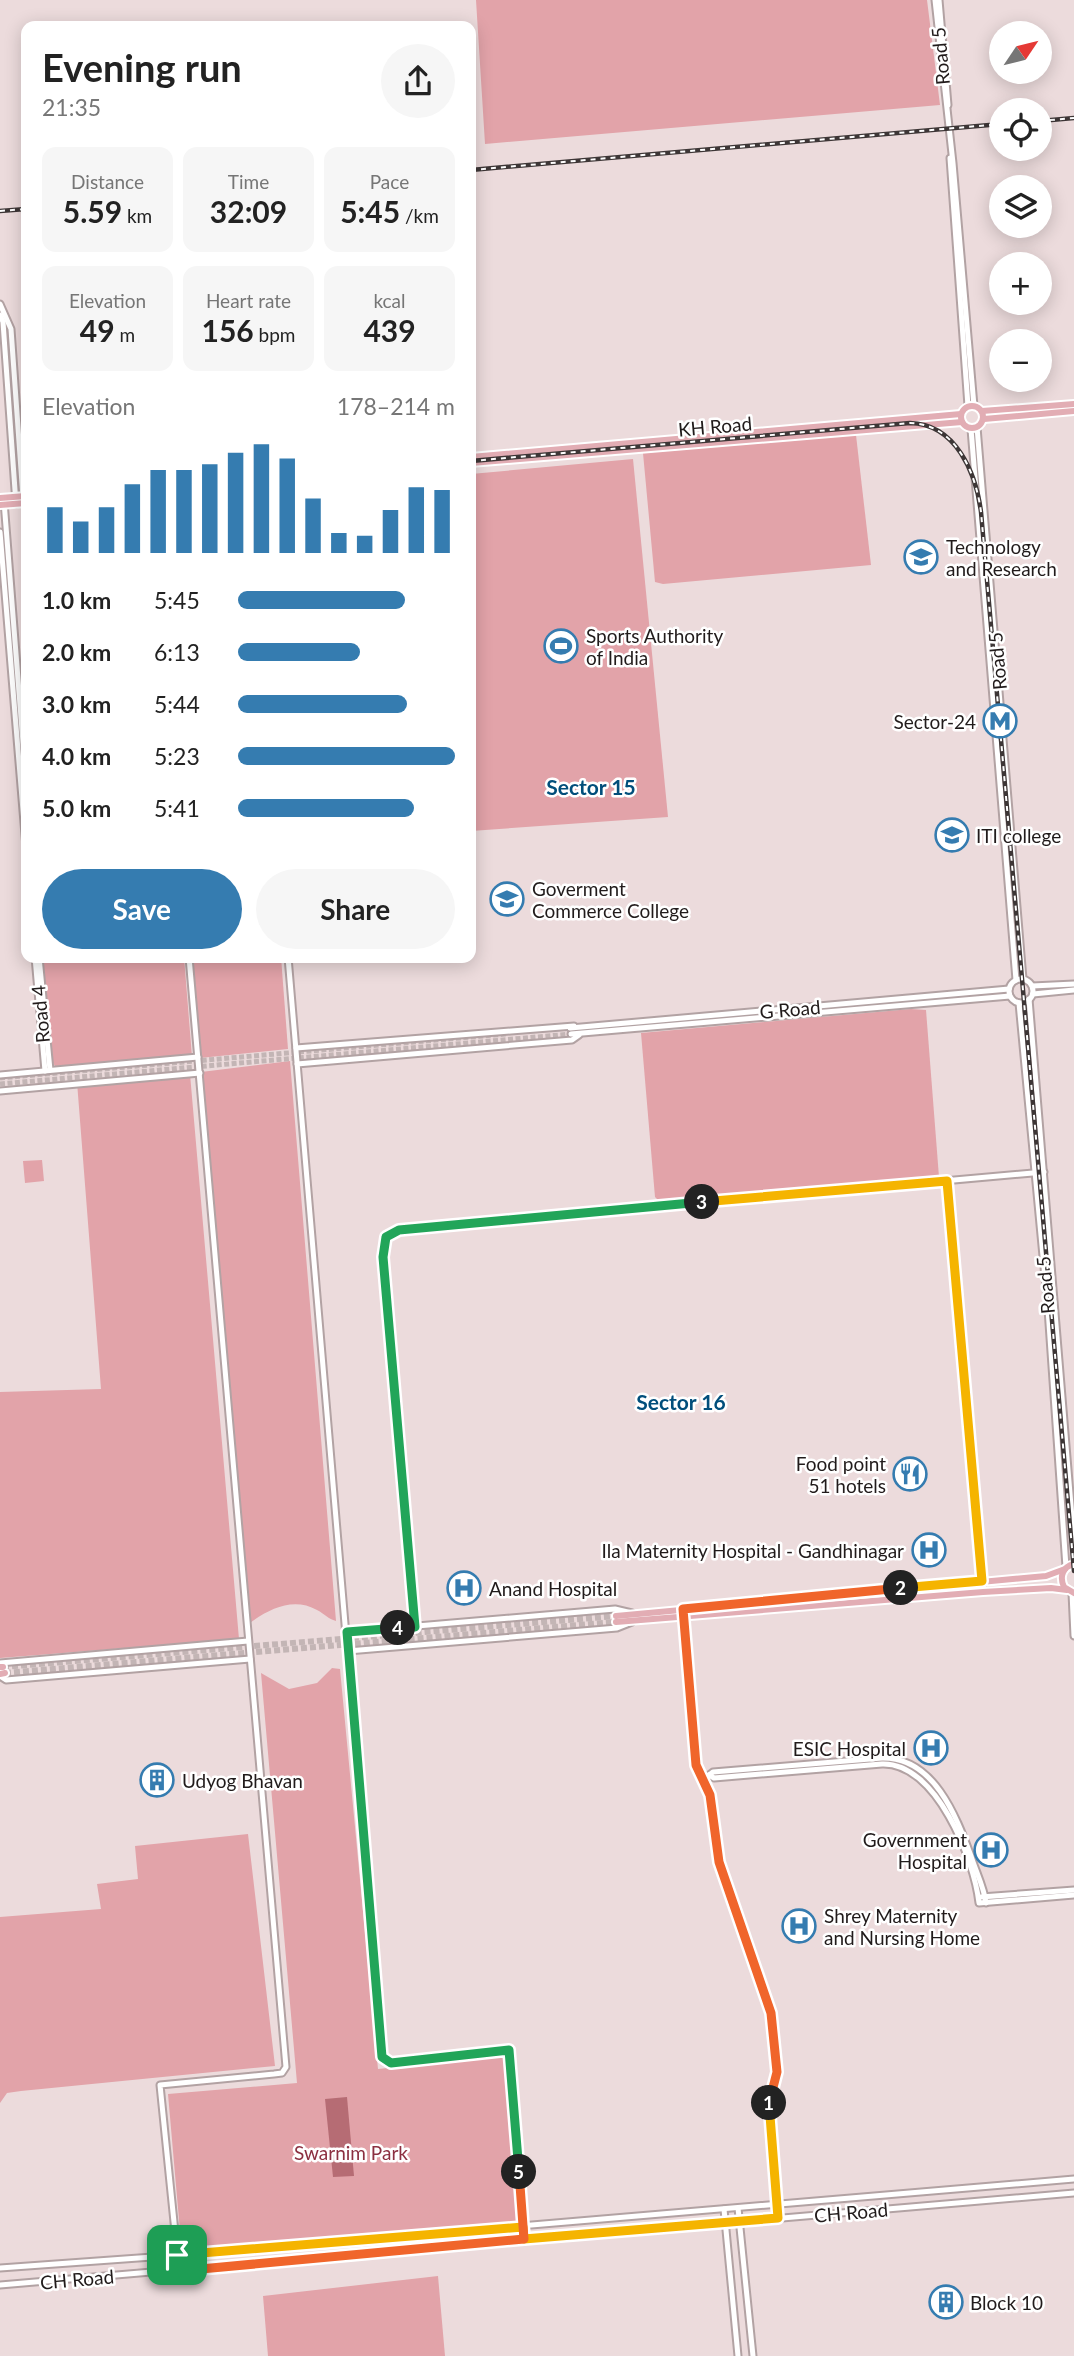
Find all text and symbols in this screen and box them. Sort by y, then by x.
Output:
north arrow [989,21,1052,84]
map controls [989,21,1052,392]
street label: Road 5 [926,26,954,86]
text: Evening run [42,44,242,90]
button: share [381,44,455,118]
text: 21:35 [42,93,101,121]
button: locate [989,98,1052,161]
text: Distance [71,170,144,193]
text: Time [228,170,269,193]
text: Pace [370,170,409,193]
button: layers [989,175,1052,238]
text: 5.59 [63,193,122,229]
text: 32:09 [210,193,287,229]
text: 5:45 [340,193,400,229]
text: km [122,204,152,227]
text: /km [400,204,439,227]
button: + [989,252,1052,315]
text: Elevation [69,289,146,312]
text: Heart rate [206,289,291,312]
text: kcal [373,289,406,312]
text: 49 [80,312,115,348]
text: 156 [202,312,254,348]
text: 439 [363,312,416,348]
text: m [115,323,135,346]
text: bpm [254,323,295,346]
button: − [989,329,1052,392]
text: Elevation [42,392,135,420]
text: 178–214 m [337,392,455,420]
street label: KH Road [677,411,753,441]
place label: Technology and Research [946,535,1057,580]
school or university icon: Technology and Research [902,538,940,576]
text: 1.0 km [42,586,111,614]
text: 5:45 [154,586,200,614]
place label: Sports Authority of India [586,624,723,669]
sports icon: Sports Authority of India [542,627,580,665]
street label: Road 5 [983,631,1011,691]
text: 2.0 km [42,638,111,666]
text: 6:13 [154,638,200,666]
text: 3.0 km [42,690,111,718]
text: 5:44 [154,690,200,718]
metro station icon: Sector-24 [981,702,1019,740]
place label: Sector-24 [893,710,976,733]
text: 4.0 km [42,742,111,770]
text: 5:23 [154,742,200,770]
district label: Sector 15 [546,774,636,799]
text: 5.0 km [42,794,111,822]
text: 5:41 [154,794,200,822]
school or university icon: ITI college [933,816,971,854]
place label: ITI college [976,824,1061,847]
button: Save [42,869,242,949]
button: Share [256,869,455,949]
place label: Goverment Commerce College [532,877,689,922]
school or university icon: Goverment Commerce College [488,880,526,918]
street label: Road 4 [26,984,54,1044]
street label: G Road [759,995,821,1023]
pin: 3 [684,1184,720,1220]
text: 3 [696,1190,707,1213]
street label: Road 5 [1031,1255,1059,1315]
district label: Sector 16 [636,1389,726,1414]
place label: Food point 51 hotels [796,1452,886,1497]
restaurant icon: Food point 51 hotels [891,1455,929,1493]
hospital icon: Ila Maternity Hospital - Gandhinagar [910,1531,948,1569]
place label: Ila Maternity Hospital - Gandhinagar [602,1539,904,1562]
hospital icon: Anand Hospital [445,1569,483,1607]
pin: 2 [884,1570,918,1606]
text: 2 [895,1576,906,1599]
place label: Anand Hospital [489,1577,617,1600]
pin: 4 [380,1610,416,1646]
text: 4 [392,1616,403,1639]
hospital icon: ESIC Hospital [912,1729,950,1767]
place label: ESIC Hospital [793,1737,906,1760]
building icon: Udyog Bhavan [138,1761,176,1799]
place label: Udyog Bhavan [182,1769,303,1792]
place label: Government Hospital [863,1828,967,1873]
hospital icon: Government Hospital [972,1831,1010,1869]
place label: Shrey Maternity and Nursing Home [824,1904,980,1949]
hospital icon: Shrey Maternity and Nursing Home [780,1907,818,1945]
pin: 1 [752,2086,786,2120]
text: 1 [763,2091,774,2114]
park label: Swarnim Park [294,2141,408,2164]
pin: 5 [502,2154,536,2190]
text: 5 [513,2160,524,2183]
street label: CH Road [813,2197,889,2227]
pin [147,2225,207,2285]
icon: arrive [158,2236,196,2274]
street label: CH Road [39,2264,115,2294]
building icon: Block 10 [927,2283,965,2321]
place label: Block 10 [970,2291,1043,2314]

